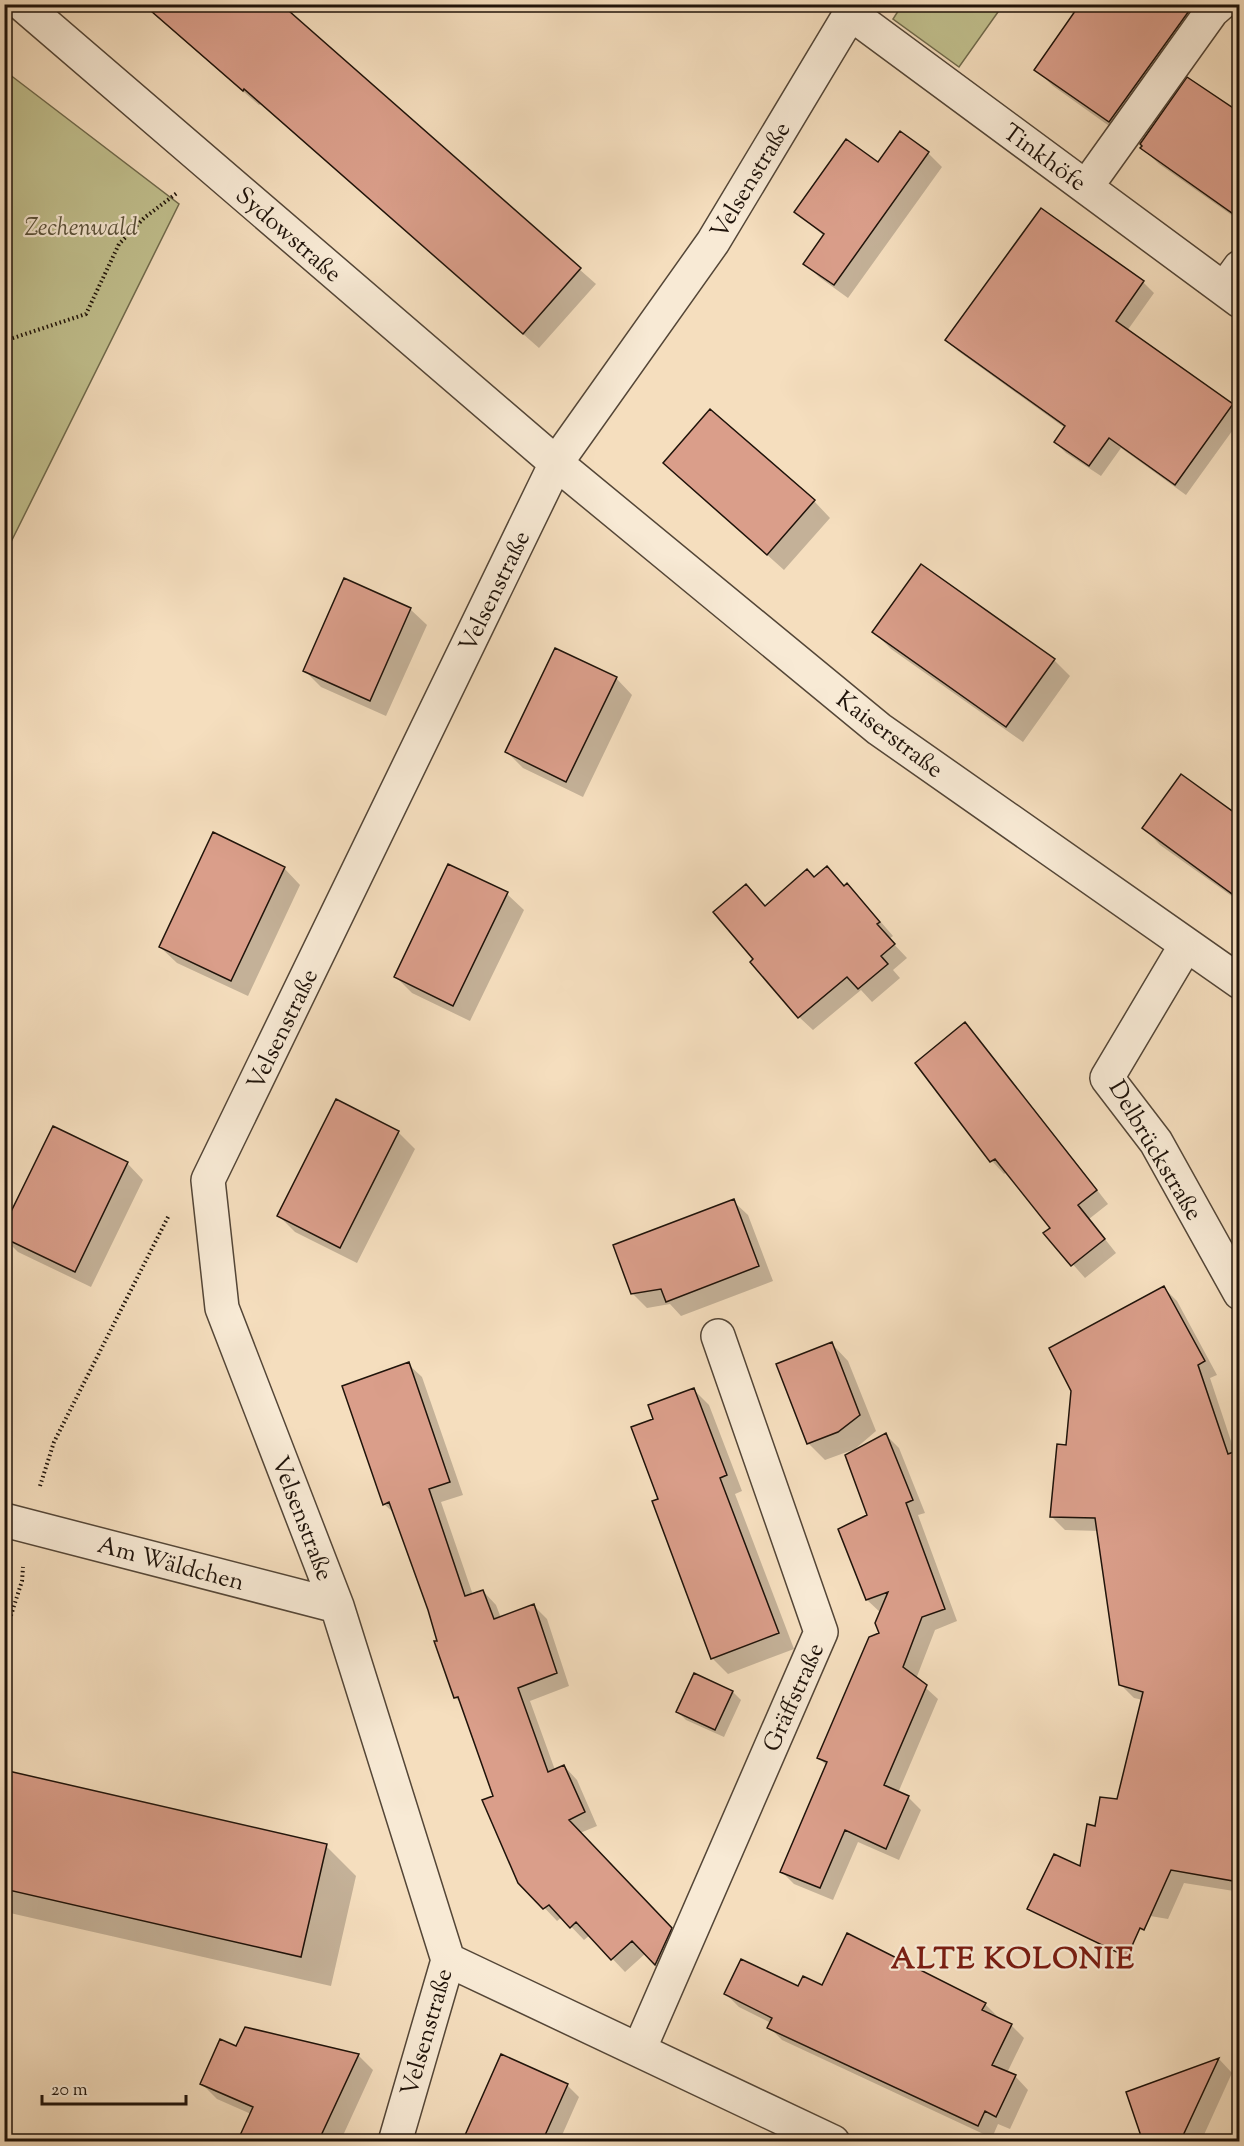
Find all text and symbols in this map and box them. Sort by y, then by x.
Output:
street label: Velsenstraße [703,116,800,246]
street label: Tinkhöfe [995,117,1093,201]
street label: Sydowstraße [227,180,348,291]
park label: Zechenwald [24,212,138,246]
street label: Velsenstraße [452,525,540,658]
street label: Kaiserstraße [828,684,950,787]
street label: Velsenstraße [240,963,328,1096]
street label: Delbrückstraße [1099,1074,1210,1228]
street label: Velsenstraße [262,1451,340,1586]
street label: Am Wäldchen [93,1529,248,1601]
street label: Gräffstraße [756,1638,834,1758]
district label: ALTE KOLONIE [891,1939,1135,1982]
street label: Velsenstraße [394,1965,462,2100]
scale bar [42,2068,186,2106]
text: 20 m [51,2078,88,2104]

